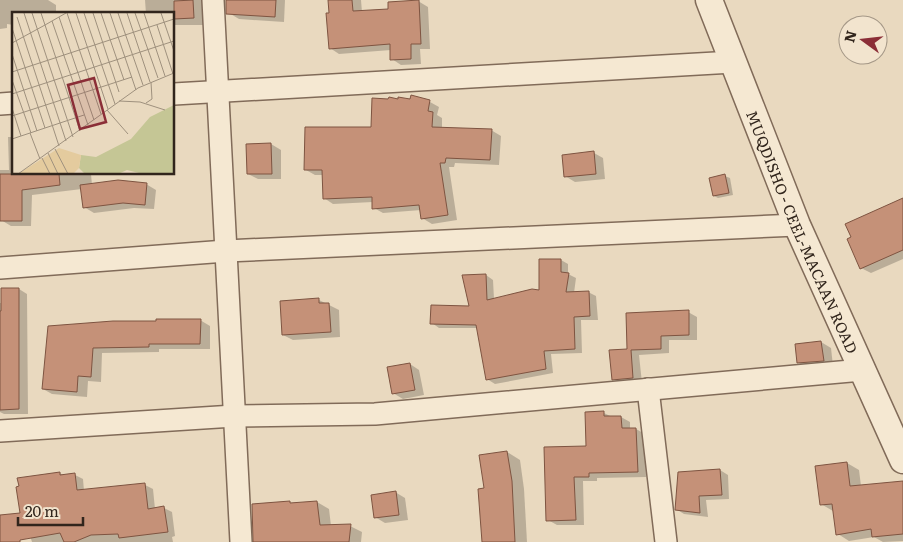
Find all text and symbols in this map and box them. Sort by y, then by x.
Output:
inset map [12,12,175,175]
north arrow [838,15,888,65]
text: N [838,28,861,45]
street label: MUQDISHO - CEEL-MACAAN ROAD [742,107,865,357]
scale bar [18,494,82,526]
text: 20 m [25,499,59,522]

